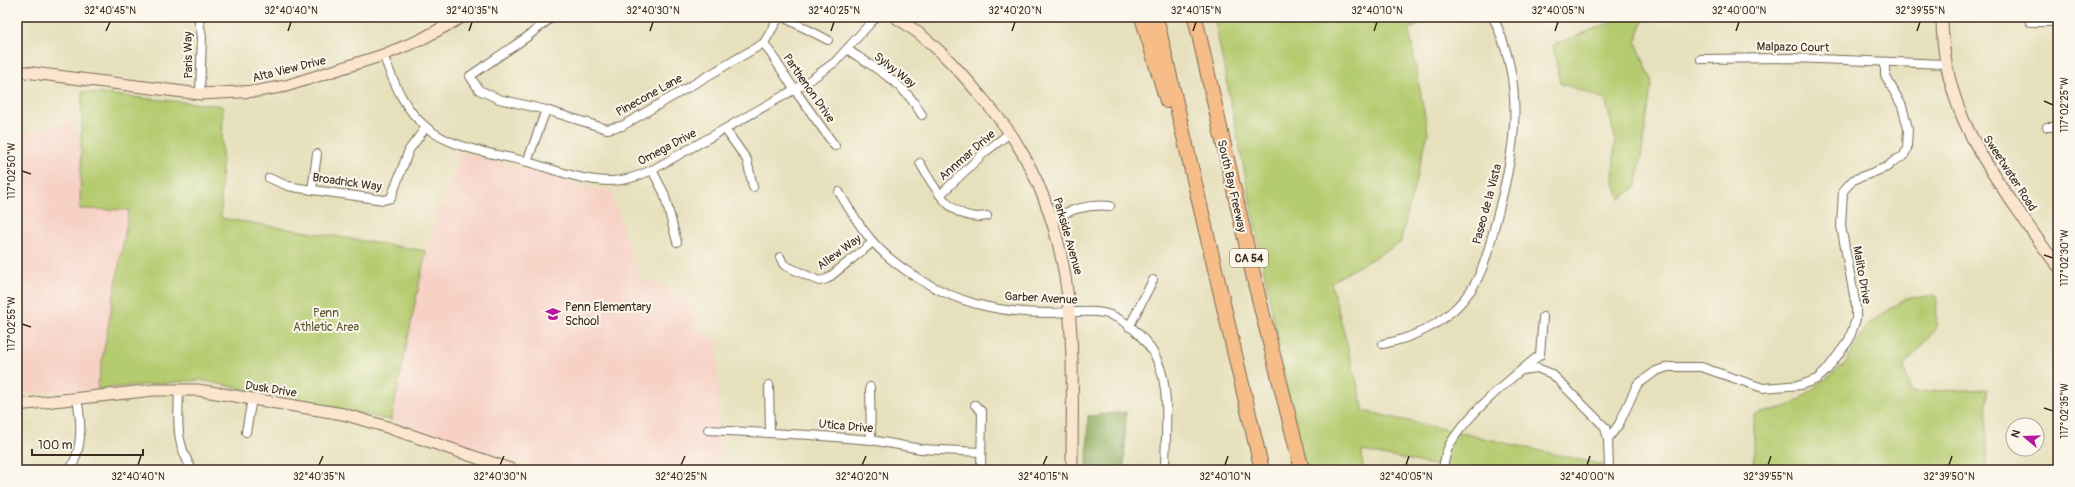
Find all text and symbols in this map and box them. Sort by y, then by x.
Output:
text: 32°40'45"N [84,5,136,17]
text: 32°40'40"N [264,5,318,17]
text: 32°40'35"N [446,5,498,17]
text: 32°40'30"N [626,5,680,17]
text: 32°40'25"N [808,5,860,17]
text: 32°40'20"N [988,5,1042,17]
text: 32°40'15"N [1171,5,1221,17]
text: 32°40'10"N [1351,5,1403,17]
text: 32°40'05"N [1531,5,1585,17]
text: 32°40'00"N [1712,5,1767,17]
text: 32°39'55"N [1895,5,1945,17]
street label: Paris Way [181,31,196,79]
street label: Malpazo Court [1757,39,1830,56]
street label: Sylvy Way [871,49,919,91]
street label: Parthenon Drive [779,51,838,126]
street label: Alta View Drive [251,53,328,86]
street label: Pinecone Lane [613,71,685,120]
text: 117°02'25"W [2059,77,2071,133]
street label: Omega Drive [635,126,699,169]
street label: Annmar Drive [936,127,999,184]
street label: Sweetwater Road [1979,132,2040,214]
street label: South Bay Freeway [1214,138,1249,234]
text: 117°02'50"W [6,142,18,199]
street label: Paseo de la Vista [1470,162,1506,246]
street label: Broadrick Way [311,170,383,195]
street label: Parkside Avenue [1049,196,1086,277]
text: 117°02'30"W [2059,229,2071,286]
street label: Allew Way [814,231,864,273]
street label: Malito Drive [1849,245,1874,305]
road number: CA 54 [1230,249,1268,267]
street label: Garber Avenue [1004,289,1078,308]
text: 117°02'55"W [6,296,18,352]
place label: Penn Elementary School [565,300,651,329]
school or university icon: Penn Elementary School [544,305,562,323]
park label: Penn Athletic Area [293,306,359,335]
street label: Dusk Drive [244,378,298,401]
text: 117°02'35"W [2059,383,2071,439]
street label: Utica Drive [818,417,874,436]
north arrow [2005,417,2045,457]
text: N [2009,428,2024,440]
scale bar [32,431,143,457]
text: 100 m [38,438,73,453]
text: 32°40'40"N [111,471,165,483]
text: 32°40'35"N [293,471,345,483]
text: 32°40'30"N [473,471,527,483]
text: 32°40'25"N [655,471,707,483]
text: 32°40'20"N [835,471,889,483]
text: 32°40'15"N [1018,471,1068,483]
text: 32°40'10"N [1199,471,1251,483]
text: 32°40'05"N [1379,471,1433,483]
text: 32°40'00"N [1560,471,1615,483]
text: 32°39'55"N [1743,471,1793,483]
text: 32°39'50"N [1923,471,1975,483]

